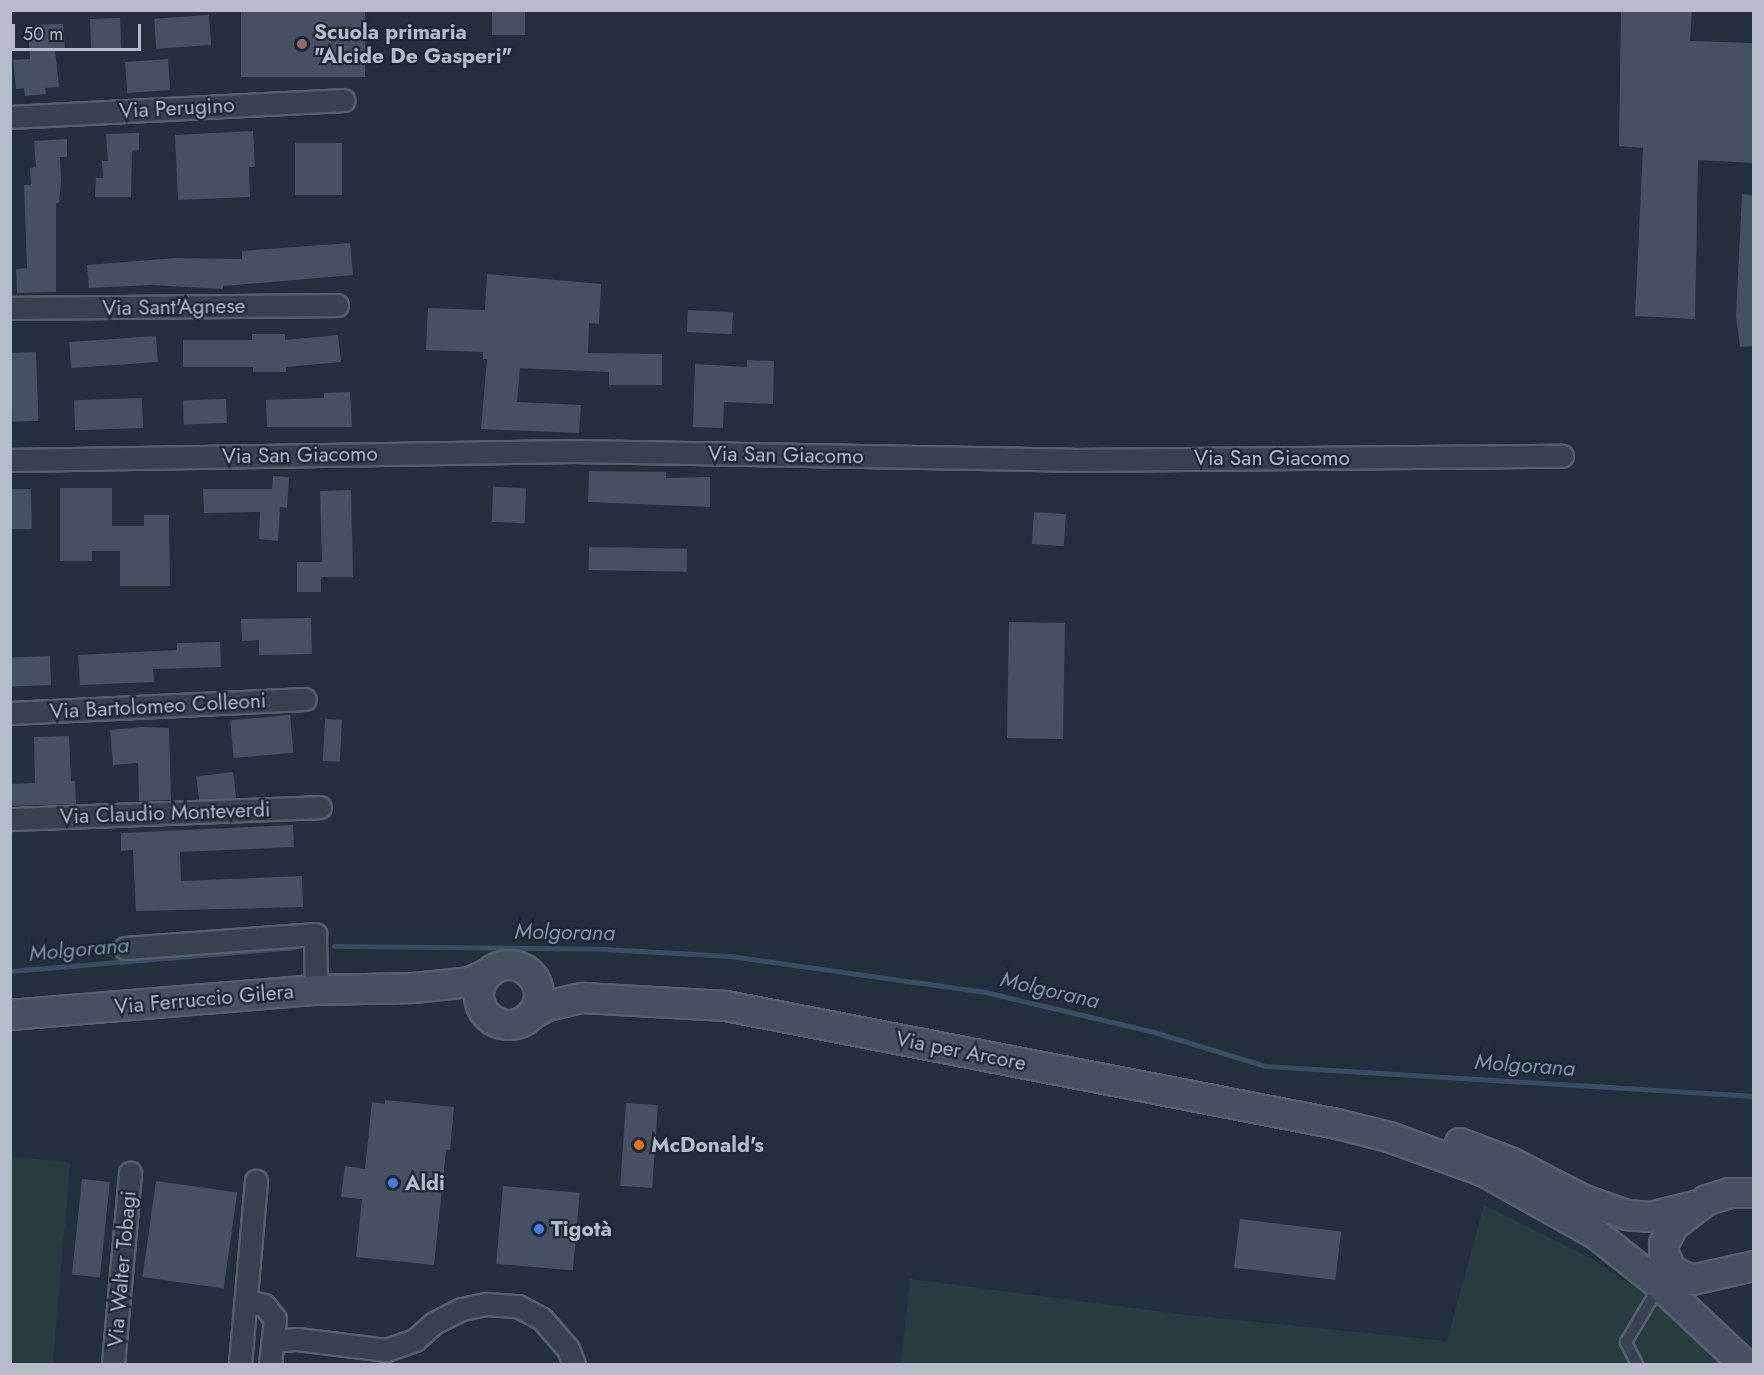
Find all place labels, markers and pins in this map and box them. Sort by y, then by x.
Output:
place label: Scuola primaria "Alcide De Gasperi" [314,19,512,69]
marker: Scuola primaria "Alcide De Gasperi" [295,37,309,51]
place label: McDonald's [651,1132,764,1158]
marker: McDonald's [632,1138,646,1152]
place label: Aldi [405,1170,445,1196]
marker: Aldi [386,1176,400,1190]
place label: Tigotà [551,1216,612,1242]
marker: Tigotà [532,1222,546,1236]

